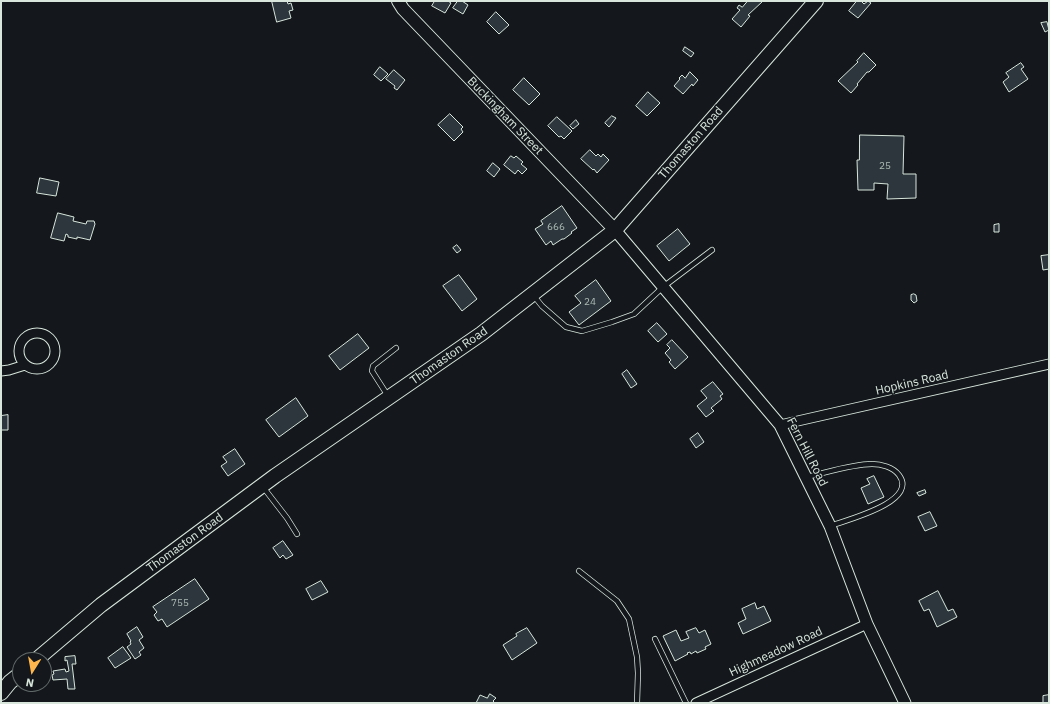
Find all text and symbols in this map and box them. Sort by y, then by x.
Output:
street label: Buckingham Street [464,74,546,158]
street label: Thomaston Road [656,104,726,182]
house number: 25 [879,160,891,172]
house number: 666 [547,221,565,233]
house number: 24 [584,296,596,308]
street label: Thomaston Road [408,324,490,388]
street label: Hopkins Road [874,368,950,398]
street label: Fern Hill Road [783,415,831,489]
street label: Thomaston Road [144,510,226,576]
house number: 755 [171,597,189,609]
street label: Highmeadow Road [727,624,825,680]
north arrow [12,652,52,692]
text: N [25,675,35,690]

